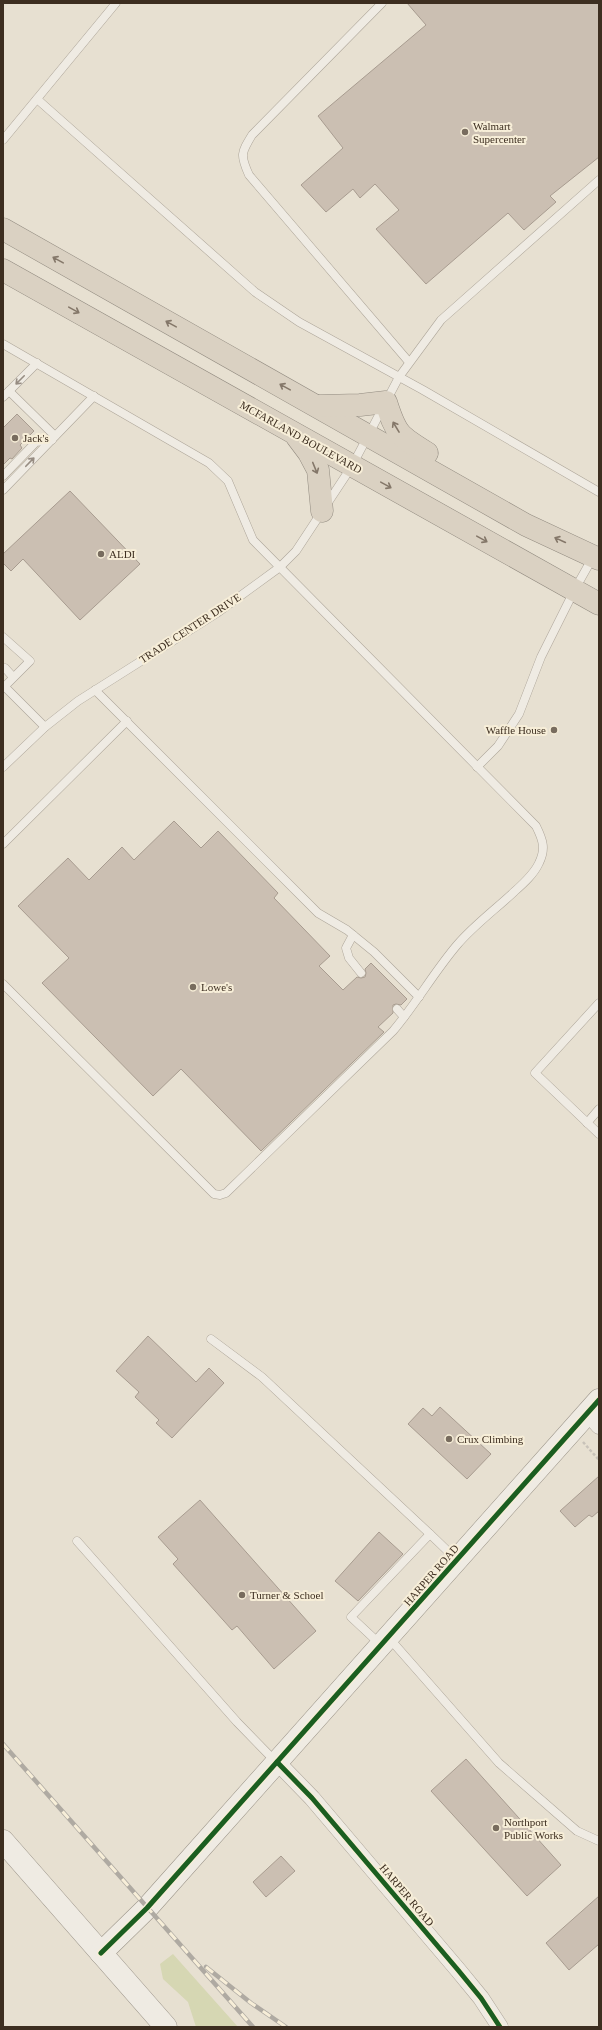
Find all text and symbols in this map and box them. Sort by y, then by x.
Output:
place label: Walmart Supercenter [473,120,526,145]
marker: Walmart Supercenter [460,127,470,137]
one-way arrow [52,255,64,263]
one-way arrow [68,307,80,315]
one-way arrow [165,319,177,327]
one-way arrow [15,375,25,385]
one-way arrow [279,382,291,390]
street label: MCFARLAND BOULEVARD [238,398,364,476]
one-way arrow [391,421,399,433]
place label: Jack's [23,432,49,444]
marker: Jack's [10,433,20,443]
one-way arrow [25,457,35,467]
one-way arrow [312,461,320,473]
one-way arrow [380,482,392,489]
one-way arrow [476,535,488,543]
one-way arrow [554,536,566,543]
place label: ALDI [109,548,136,560]
marker: ALDI [96,549,106,559]
street label: TRADE CENTER DRIVE [137,591,243,665]
place label: Waffle House [486,724,546,736]
marker: Waffle House [549,725,559,735]
place label: Lowe's [201,981,232,993]
marker: Lowe's [188,982,198,992]
place label: Crux Climbing [457,1433,524,1445]
marker: Crux Climbing [444,1434,454,1444]
street label: HARPER ROAD [401,1542,461,1608]
place label: Turner & Schoel [250,1589,324,1601]
marker: Turner & Schoel [237,1590,247,1600]
place label: Northport Public Works [504,1816,563,1841]
marker: Northport Public Works [491,1823,501,1833]
street label: HARPER ROAD [378,1862,436,1929]

